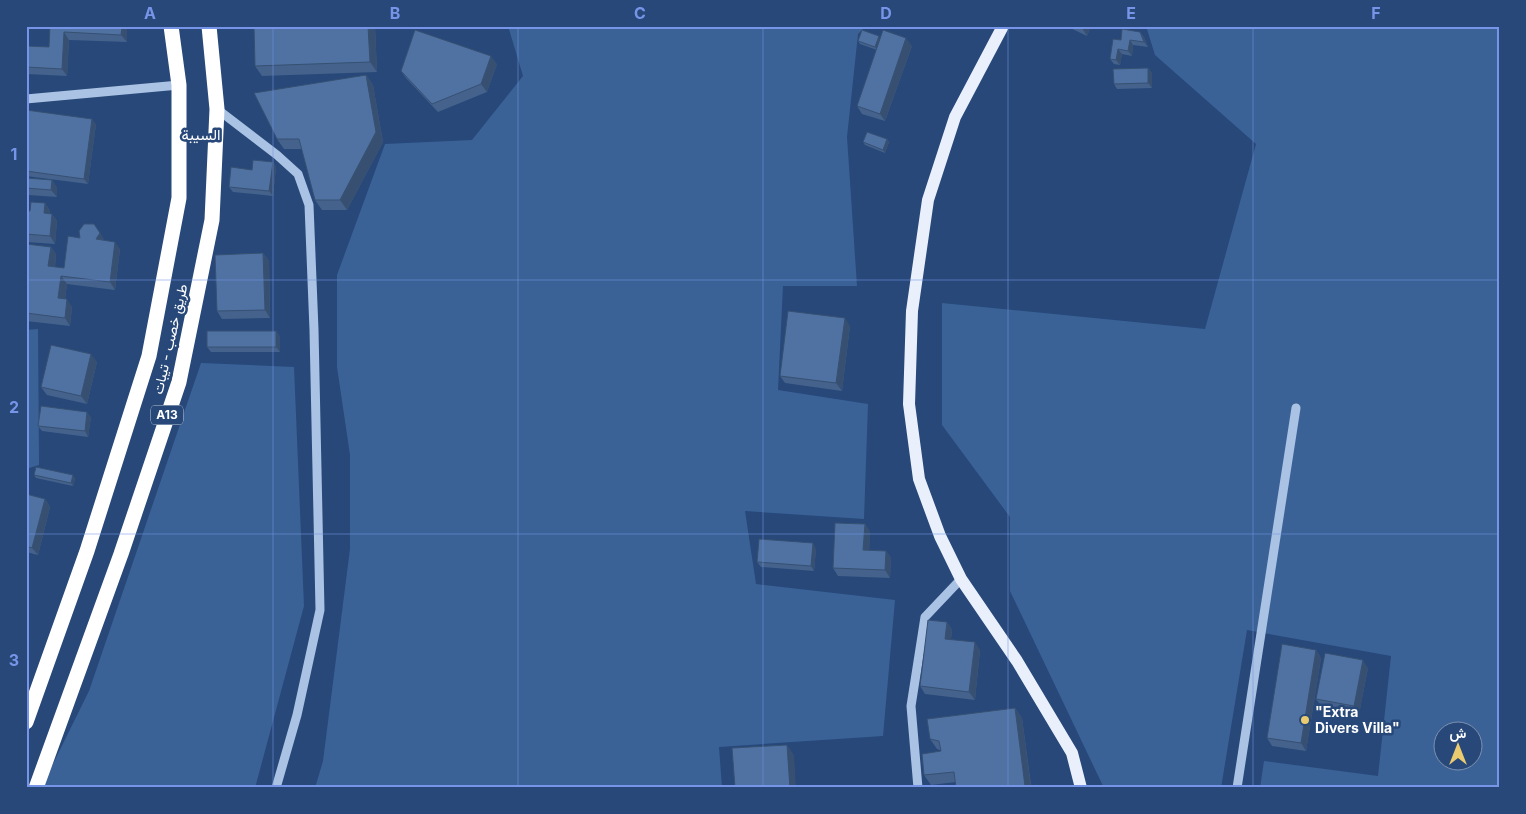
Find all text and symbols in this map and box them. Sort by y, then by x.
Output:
text: A [144,3,156,23]
text: B [390,3,400,23]
text: C [634,3,646,23]
text: D [880,3,892,23]
text: E [1126,3,1136,23]
text: F [1371,3,1381,23]
district label: السيبة [182,125,220,144]
text: 1 [11,144,17,164]
street label: طريق خصب - تيبات [149,282,191,396]
text: 2 [9,397,19,417]
road number: A13 [151,406,183,424]
text: 3 [9,650,19,670]
place label: "Extra Divers Villa" [1315,703,1400,736]
marker: "Extra Divers Villa" [1299,714,1311,726]
north arrow [1434,722,1484,772]
text: ش [1450,724,1467,742]

